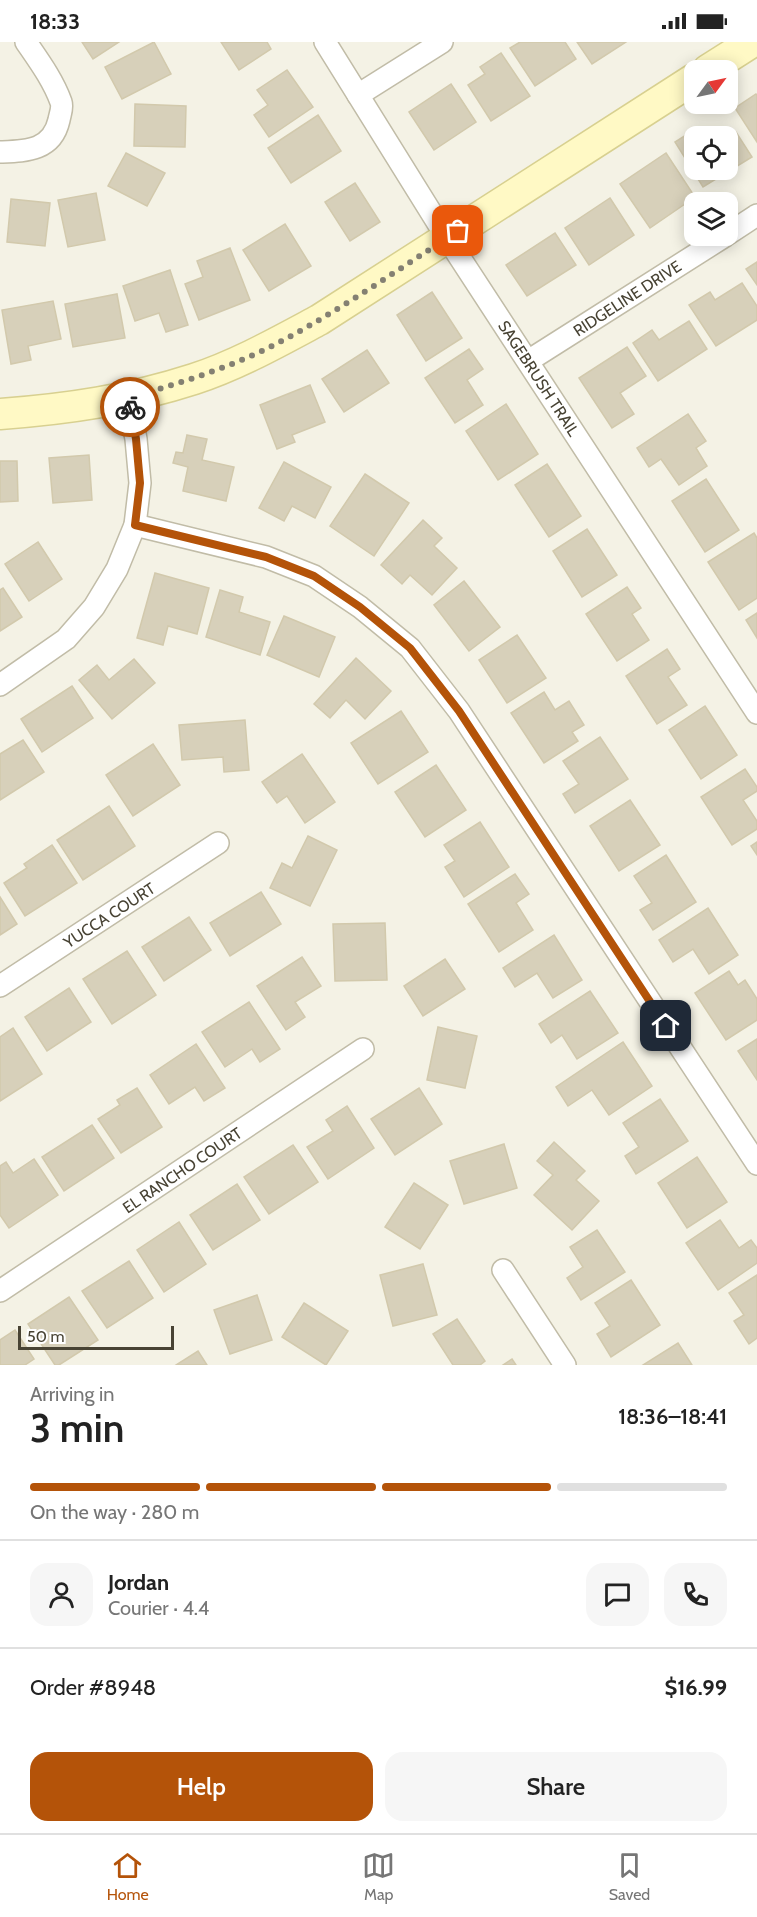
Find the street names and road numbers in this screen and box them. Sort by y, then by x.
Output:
street label: RIDGELINE DRIVE [570,256,685,340]
street label: SAGEBRUSH TRAIL [494,317,583,440]
street label: YUCCA COURT [59,879,159,953]
street label: EL RANCHO COURT [119,1123,246,1217]

